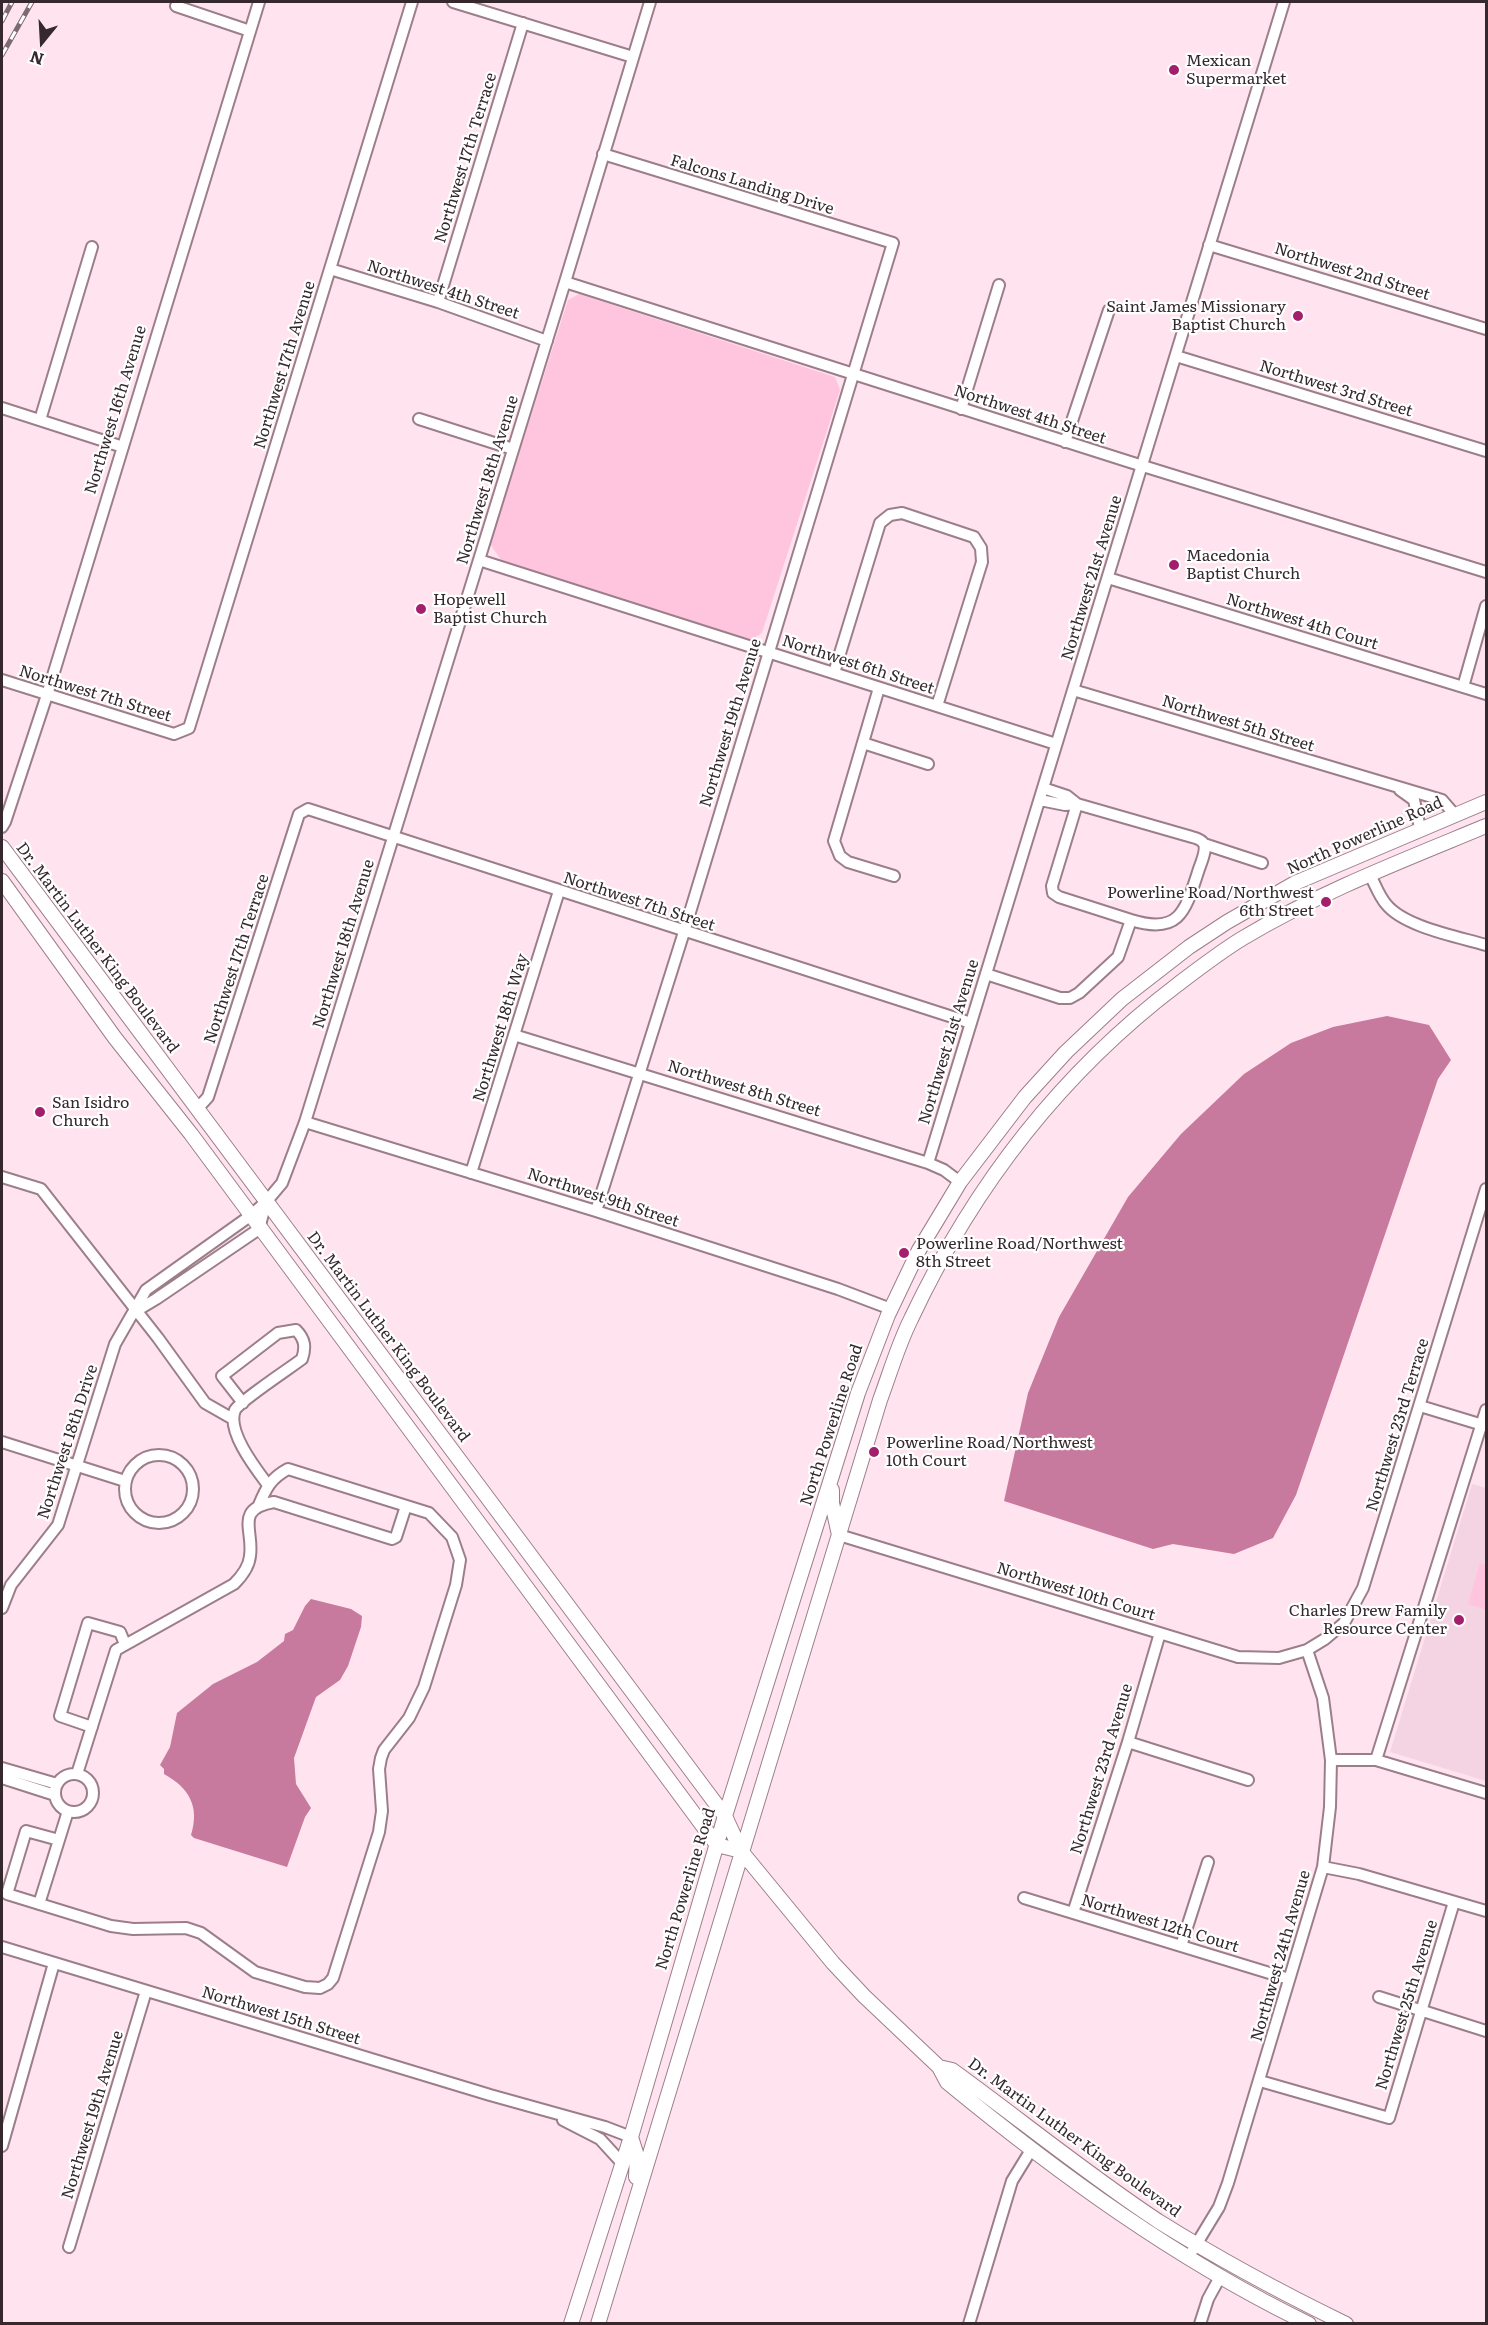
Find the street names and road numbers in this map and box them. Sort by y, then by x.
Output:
street label: Northwest 17th Terrace [431,70,501,246]
street label: Falcons Landing Drive [668,151,836,219]
street label: Northwest 2nd Street [1272,239,1432,305]
street label: Northwest 4th Street [364,256,522,324]
street label: Northwest 17th Avenue [250,279,320,451]
street label: Northwest 16th Avenue [81,323,151,497]
street label: Northwest 3rd Street [1257,357,1415,421]
street label: Northwest 4th Street [951,381,1109,449]
street label: Northwest 18th Avenue [453,393,523,567]
street label: Northwest 21st Avenue [1058,493,1126,663]
street label: Northwest 4th Court [1224,590,1380,654]
street label: Northwest 6th Street [780,631,936,699]
street label: Northwest 19th Avenue [696,636,766,810]
street label: Northwest 7th Street [17,662,173,726]
street label: Northwest 5th Street [1160,692,1316,756]
street label: North Powerline Road [1284,793,1446,879]
street label: Dr. Martin Luther King Boulevard [12,839,182,1057]
street label: Northwest 18th Avenue [309,857,379,1031]
street label: Northwest 7th Street [561,868,717,936]
street label: Northwest 17th Terrace [200,872,274,1046]
street label: Northwest 18th Way [469,952,533,1104]
street label: Northwest 21st Avenue [915,957,983,1127]
street label: Northwest 8th Street [665,1057,823,1121]
street label: Northwest 9th Street [525,1164,681,1232]
street label: Dr. Martin Luther King Boulevard [303,1228,473,1446]
street label: Northwest 23rd Terrace [1363,1336,1433,1514]
street label: North Powerline Road [797,1342,867,1508]
street label: Northwest 18th Drive [34,1362,102,1522]
street label: Northwest 10th Court [994,1559,1158,1625]
street label: Northwest 23rd Avenue [1067,1681,1137,1857]
street label: North Powerline Road [652,1805,720,1973]
street label: Northwest 24th Avenue [1247,1868,1315,2044]
street label: Northwest 12th Court [1079,1891,1241,1957]
street label: Northwest 25th Avenue [1372,1918,1442,2092]
street label: Northwest 15th Street [199,1983,363,2049]
street label: Northwest 19th Avenue [58,2028,128,2202]
street label: Dr. Martin Luther King Boulevard [964,2054,1184,2222]

